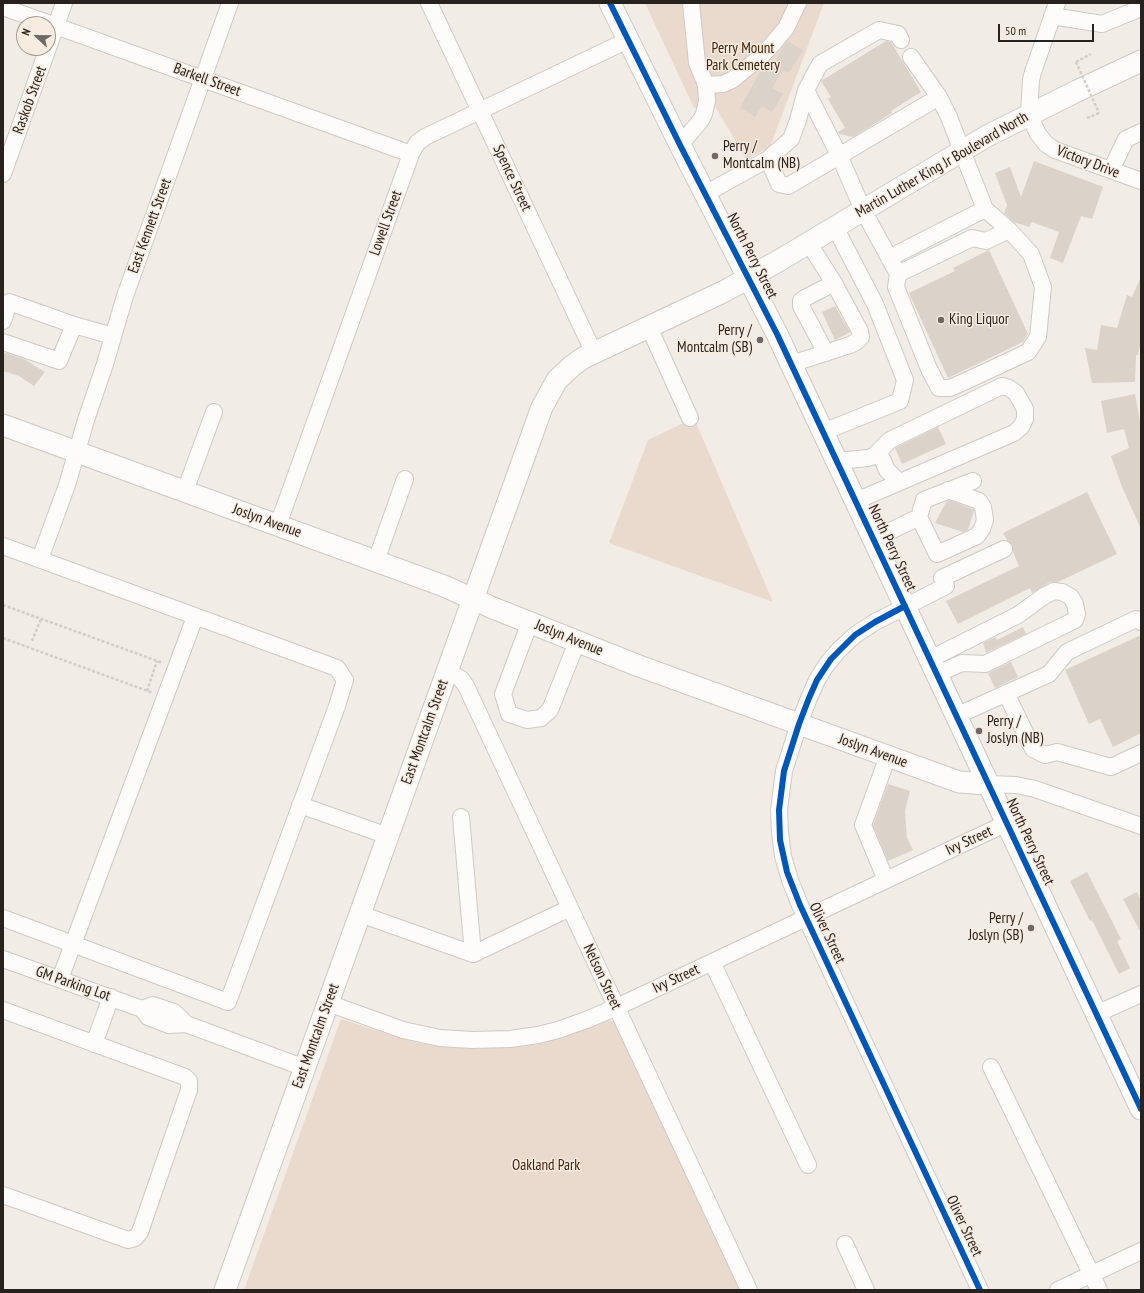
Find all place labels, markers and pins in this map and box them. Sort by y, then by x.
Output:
place label: Perry / Montcalm (NB) [723,138,800,173]
marker: Perry / Montcalm (NB) [710,151,720,161]
place label: King Liquor [949,311,1009,329]
marker: King Liquor [936,315,946,325]
place label: Perry / Montcalm (SB) [677,322,752,357]
marker: Perry / Montcalm (SB) [755,335,765,345]
place label: Perry / Joslyn (NB) [987,713,1043,748]
marker: Perry / Joslyn (NB) [974,726,984,736]
place label: Perry / Joslyn (SB) [968,910,1023,945]
marker: Perry / Joslyn (SB) [1026,923,1036,933]

